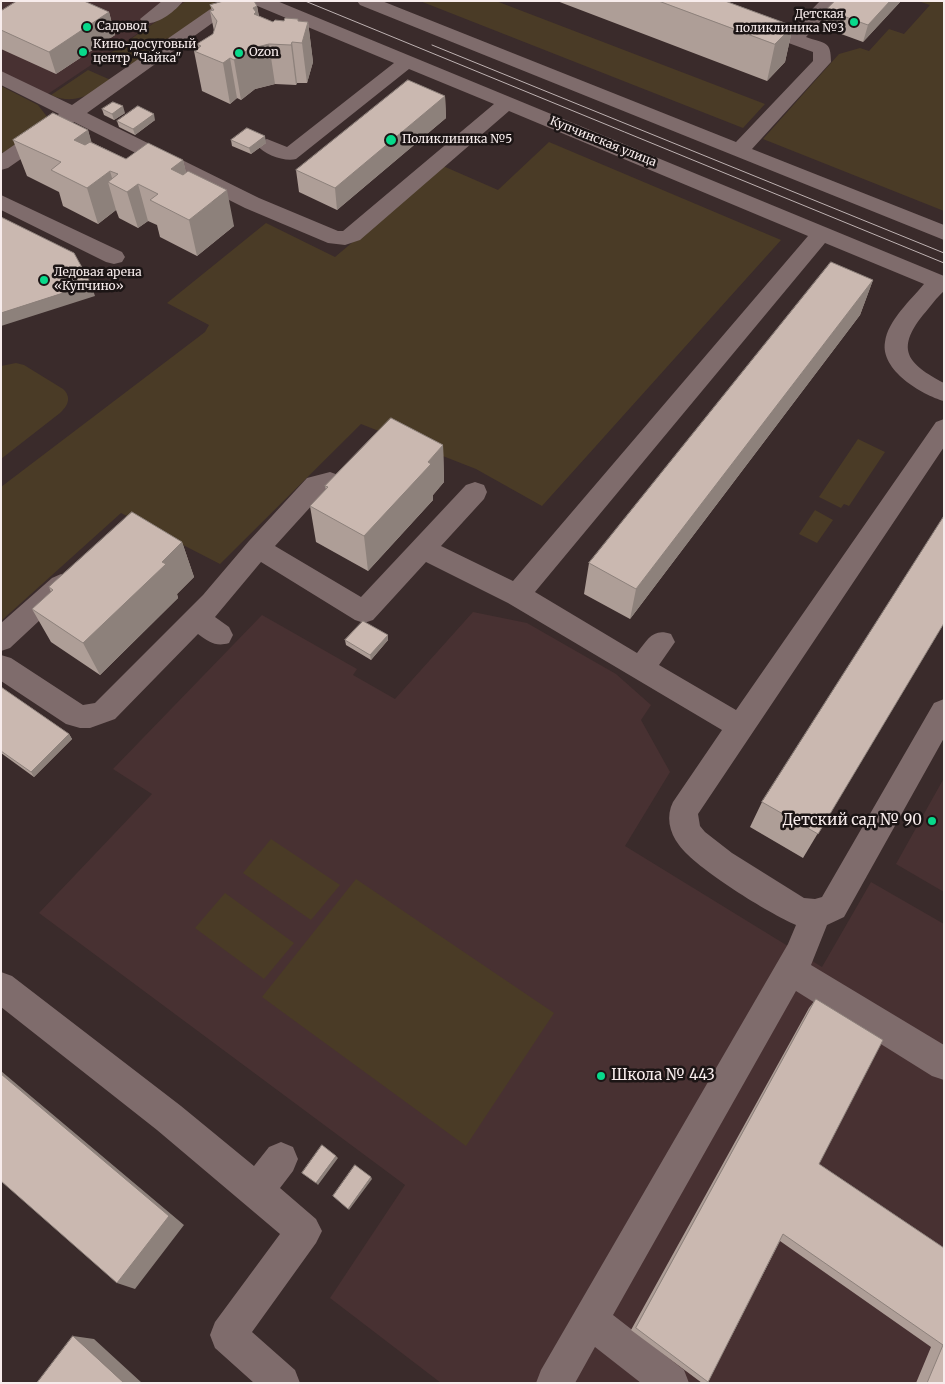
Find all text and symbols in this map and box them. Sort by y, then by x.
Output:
place label: Детская поликлиника №3 [735,8,844,36]
marker: Детская поликлиника №3 [848,16,860,28]
place label: Садовод [97,20,147,34]
marker: Садовод [81,21,93,33]
place label: Кино-досуговый центр "Чайка" [93,38,196,66]
marker: Кино-досуговый центр "Чайка" [77,46,89,58]
place label: Ozon [249,46,279,60]
marker: Ozon [233,47,245,59]
street label: Купчинская улица [548,114,658,170]
marker: Поликлиника №5 [384,133,398,147]
place label: Поликлиника №5 [402,133,512,147]
place label: Ледовая арена «Купчино» [54,266,142,294]
marker: Ледовая арена «Купчино» [38,274,50,286]
place label: Детский сад № 90 [783,812,922,830]
marker: Детский сад № 90 [926,815,938,827]
place label: Школа № 443 [611,1067,715,1085]
marker: Школа № 443 [595,1070,607,1082]

